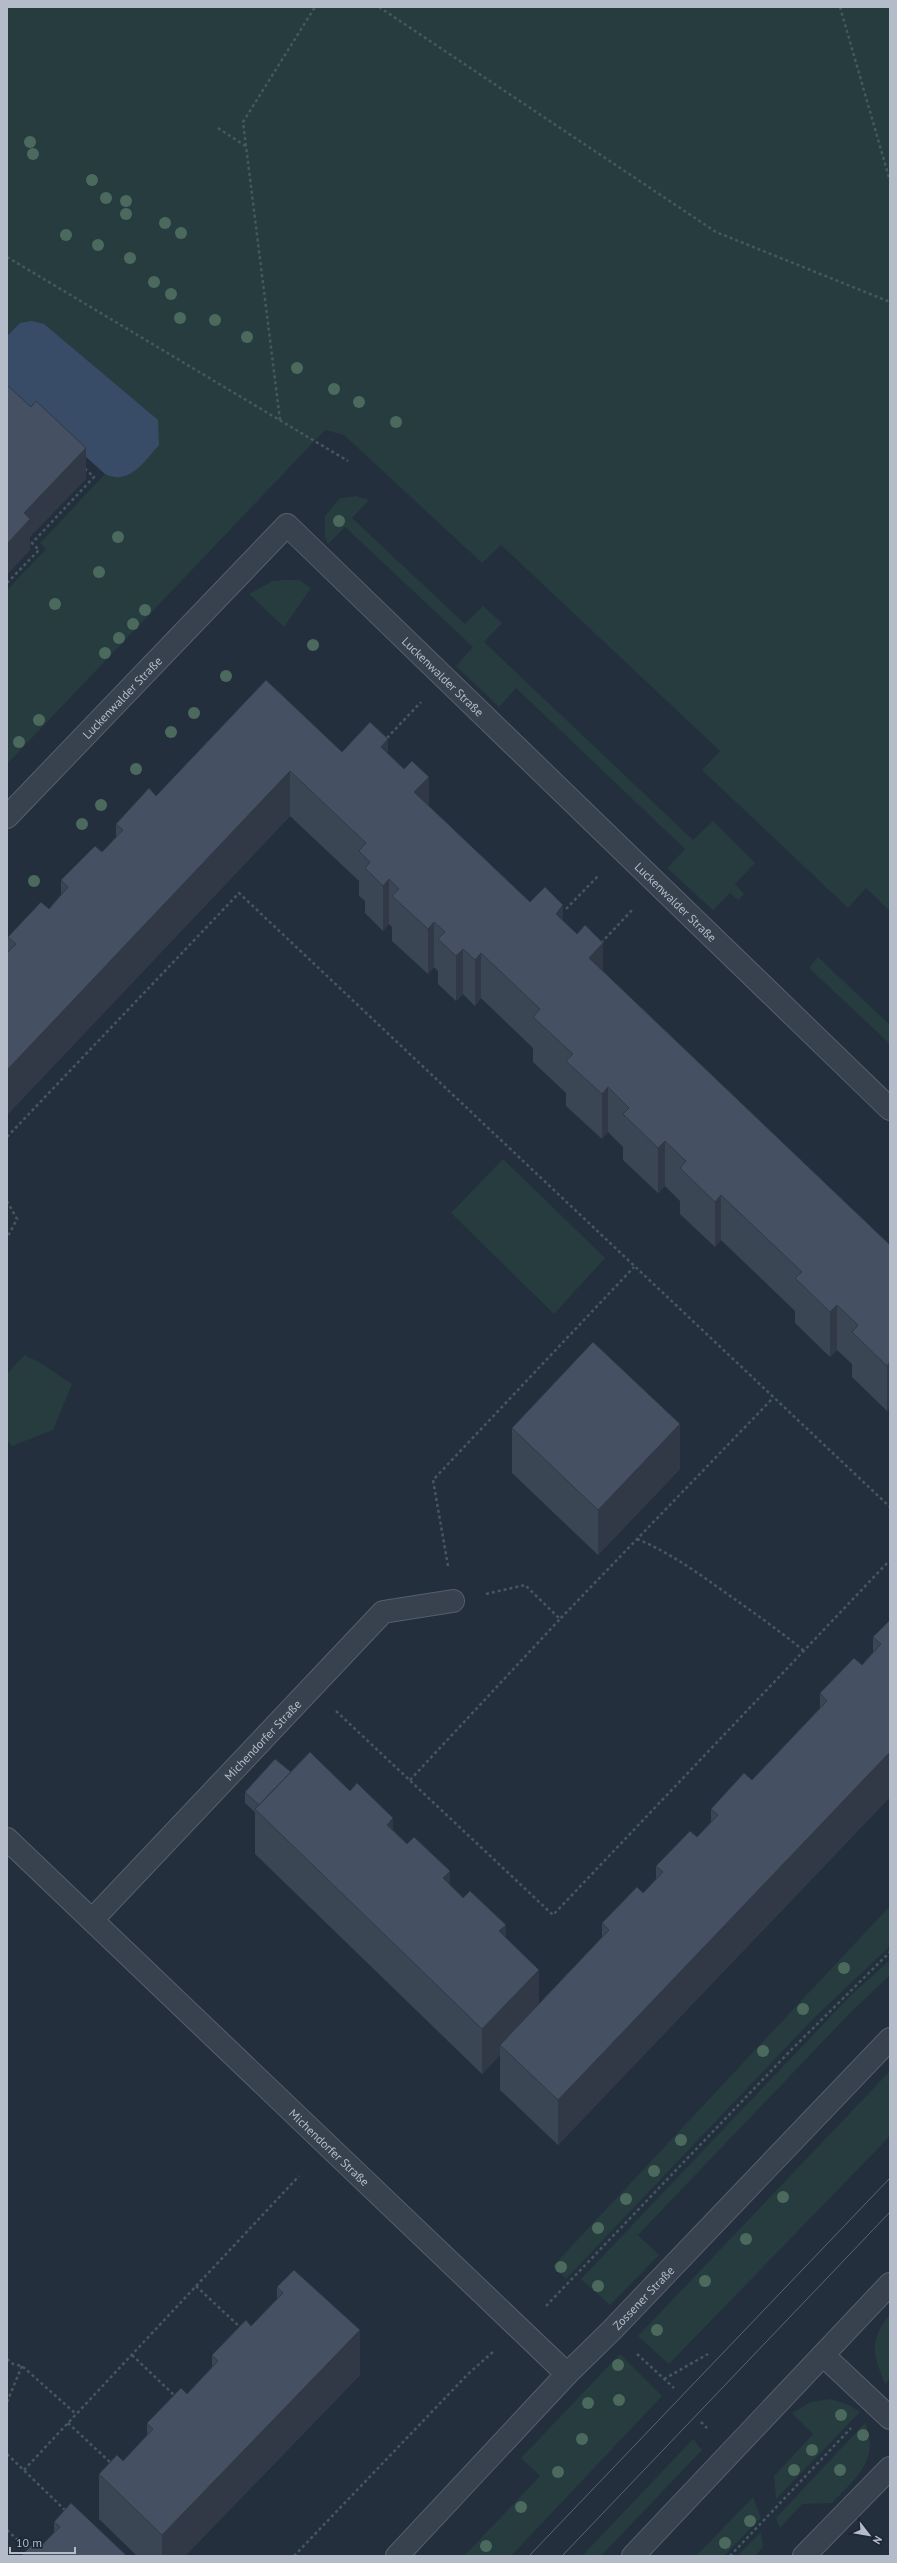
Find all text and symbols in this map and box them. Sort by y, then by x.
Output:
street label: Luckenwalder Straße [399,633,487,719]
street label: Luckenwalder Straße [79,653,165,741]
street label: Luckenwalder Straße [632,859,720,945]
street label: Michendorfer Straße [221,1696,304,1783]
street label: Michendorfer Straße [286,2105,373,2189]
street label: Zossener Straße [609,2263,677,2332]
north arrow [849,2515,889,2555]
scale bar [10,2529,75,2555]
text: N [870,2533,885,2547]
text: 10 m [16,2535,42,2550]

